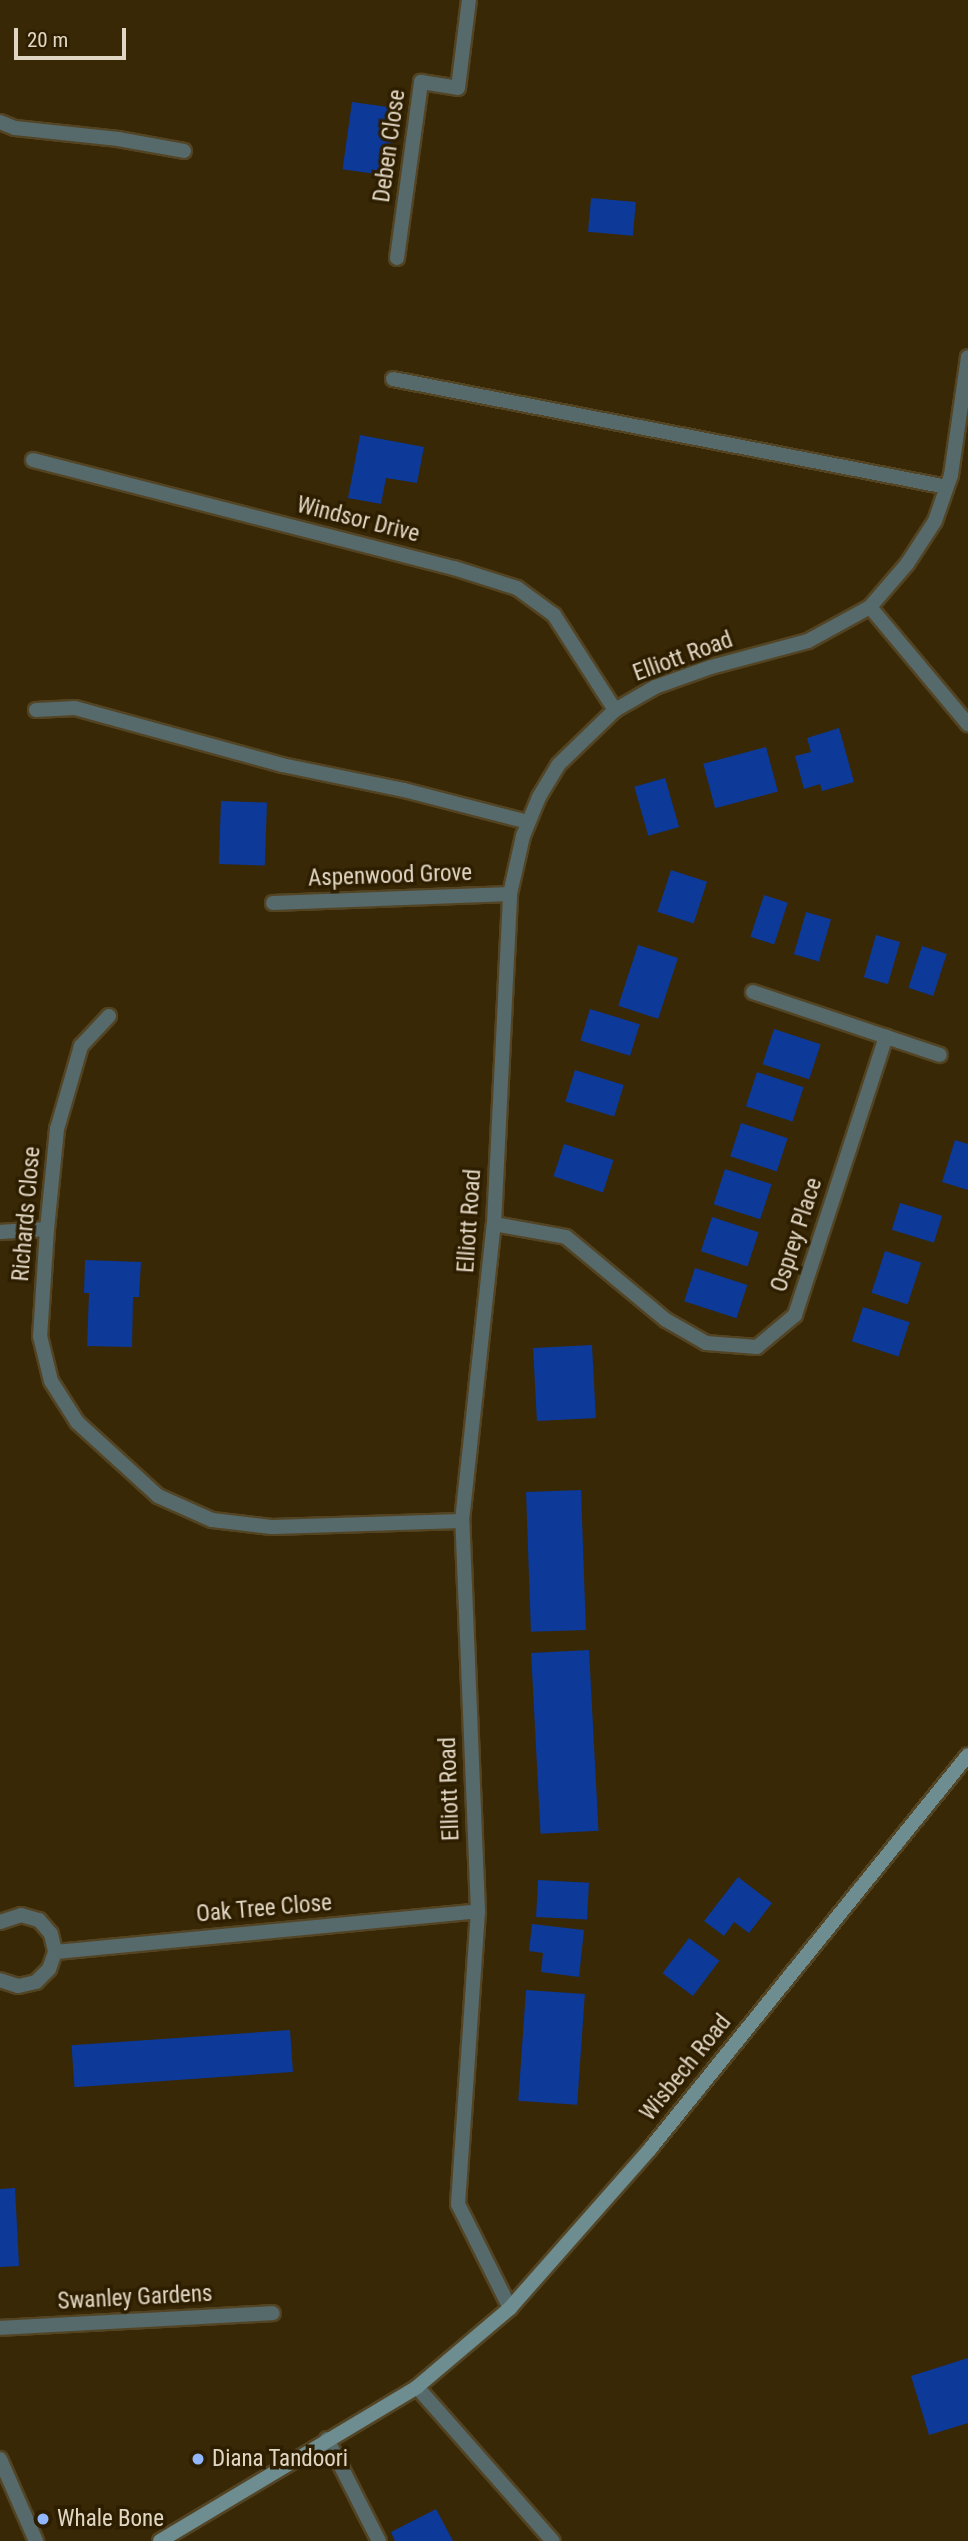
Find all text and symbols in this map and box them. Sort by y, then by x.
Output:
scale bar [18,14,130,58]
text: 20 m [27,28,68,52]
street label: Deben Close [368,88,412,204]
street label: Windsor Drive [294,491,422,549]
street label: Elliott Road [629,626,737,688]
street label: Aspenwood Grove [308,859,472,893]
street label: Richards Close [7,1145,47,1283]
street label: Elliott Road [453,1168,487,1274]
street label: Osprey Place [766,1174,828,1296]
street label: Elliott Road [434,1737,466,1841]
street label: Oak Tree Close [195,1889,333,1929]
street label: Wisbech Road [635,2009,737,2127]
street label: Swanley Gardens [57,2280,213,2316]
place label: Diana Tandoori [212,2445,349,2473]
marker: Diana Tandoori [190,2451,206,2467]
place label: Whale Bone [57,2505,164,2533]
marker: Whale Bone [35,2511,51,2527]

